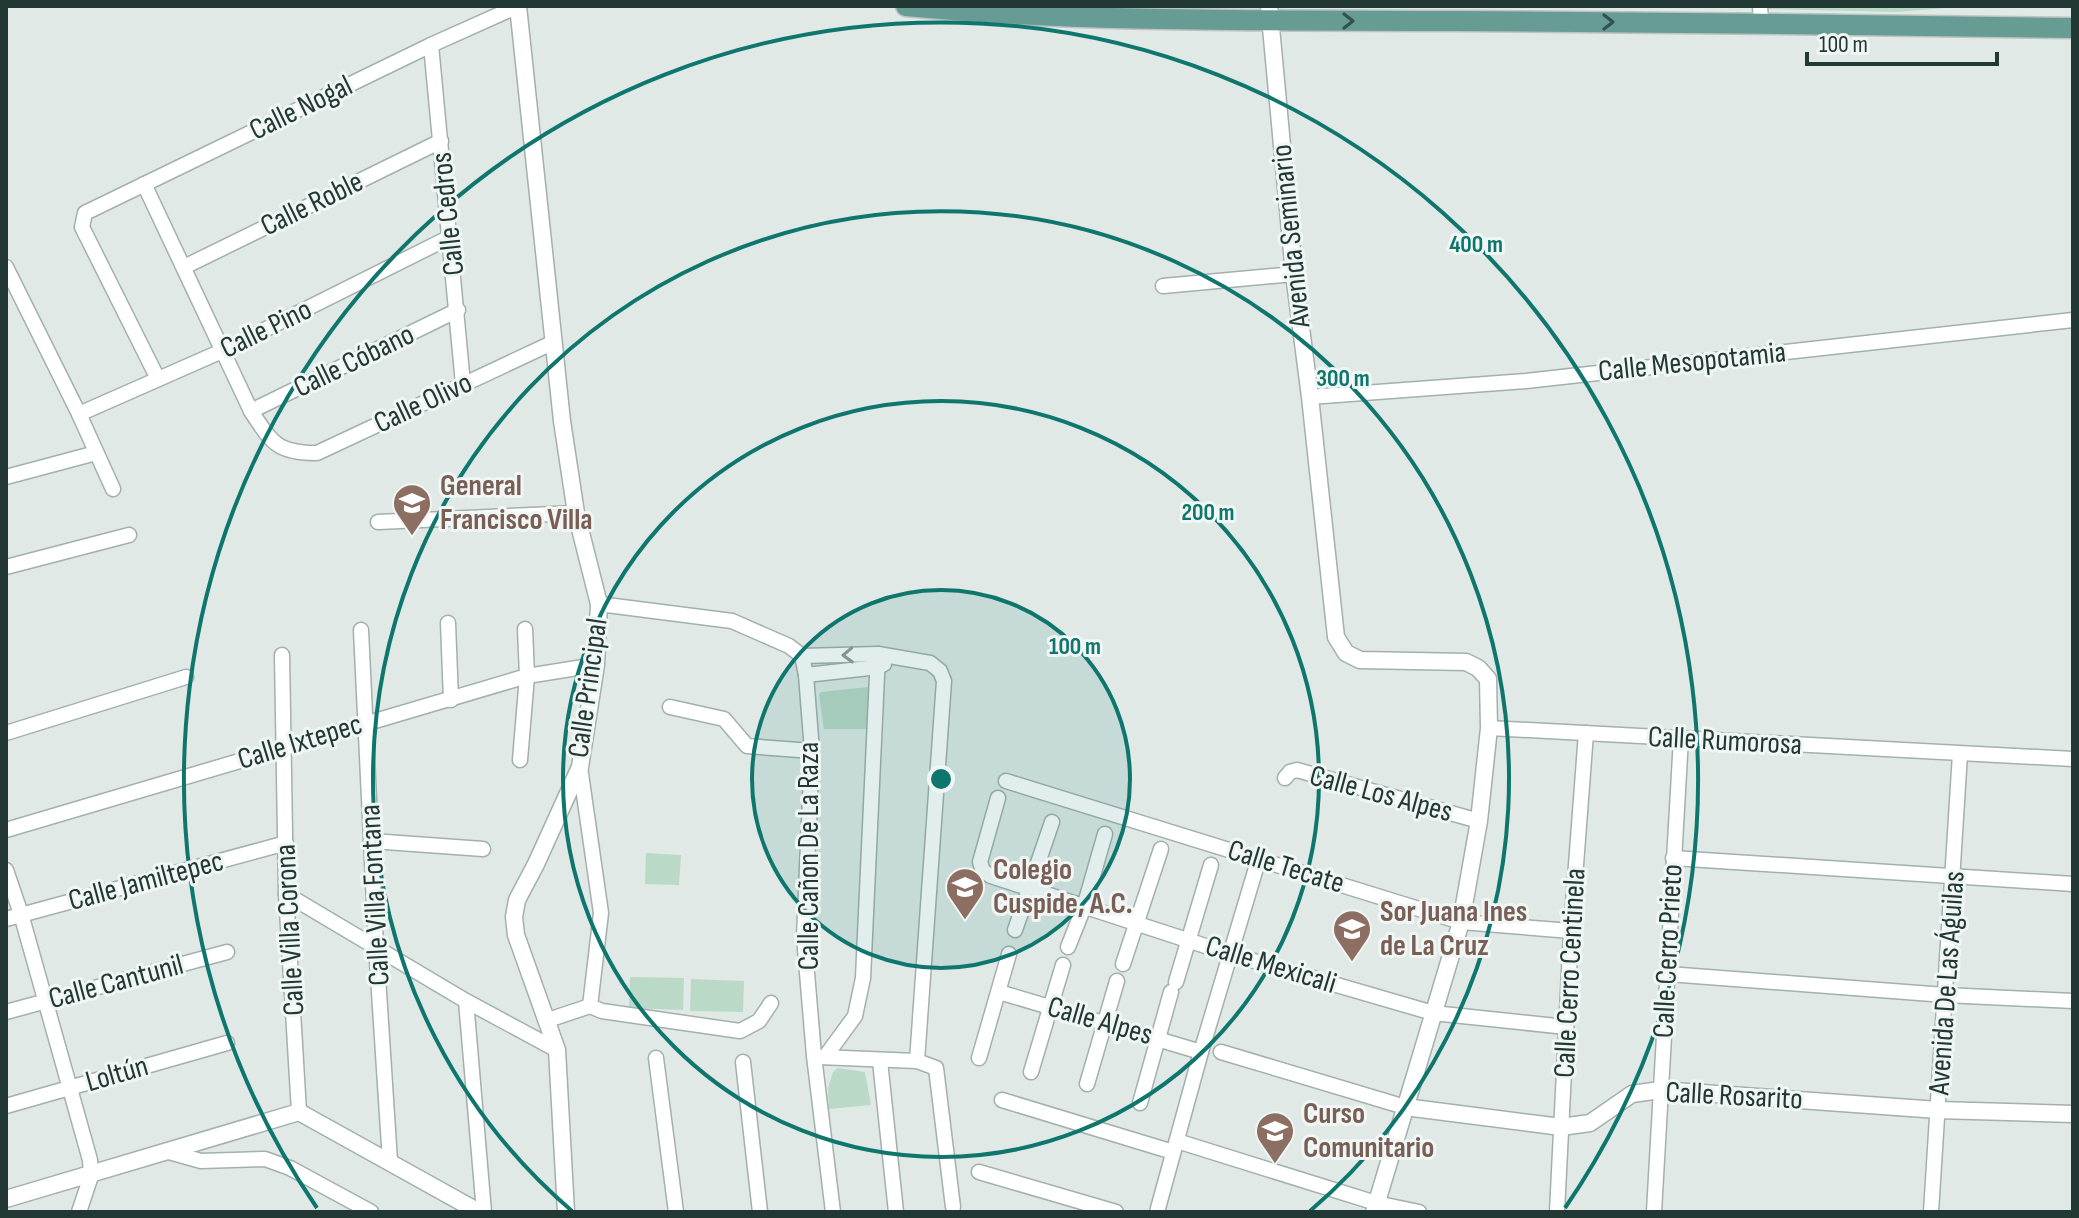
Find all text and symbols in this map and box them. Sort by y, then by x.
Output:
one-way arrow [1342,12,1355,30]
one-way arrow [1602,13,1615,31]
scale bar [1807,16,1997,66]
text: 100 m [1819,30,1868,59]
street label: Calle Nogal [244,68,358,148]
street label: Avenida Seminario [1263,143,1319,330]
street label: Calle Cedros [424,151,472,277]
street label: Calle Roble [255,164,369,244]
text: 400 m [1449,230,1503,259]
street label: Calle Pino [214,292,318,366]
street label: Calle Cóbano [288,316,420,406]
street label: Calle Mesopotamia [1596,334,1788,390]
text: 300 m [1316,364,1370,393]
street label: Calle Olivo [368,365,478,441]
place label: General Francisco Villa [440,468,593,538]
school or university icon: General Francisco Villa [391,482,433,537]
text: 200 m [1181,498,1235,527]
street label: Calle Principal [560,616,616,760]
text: 100 m [1049,632,1101,661]
one-way arrow [841,646,854,663]
street label: Calle Ixtepec [233,706,367,778]
street label: Calle Rumorosa [1647,719,1803,763]
street label: Calle Cañon De La Raza [791,742,827,970]
street label: Calle Los Alpes [1306,758,1456,830]
centre of rings [927,765,955,793]
street label: Calle Villa Fontana [352,803,398,987]
street label: Calle Tecate [1223,832,1349,902]
street label: Calle Jamiltepec [64,843,228,919]
street label: Calle Villa Corona [268,843,312,1017]
place label: Colegio Cuspide, A.C. [993,852,1133,922]
street label: Calle Cerro Prieto [1645,863,1691,1039]
school or university icon: Colegio Cuspide, A.C. [944,866,986,921]
street label: Calle Cerro Centinela [1547,867,1593,1079]
street label: Avenida De Las Águilas [1921,870,1973,1097]
place label: Sor Juana Ines de La Cruz [1380,894,1527,964]
school or university icon: Sor Juana Ines de La Cruz [1331,908,1373,963]
street label: Calle Mexicali [1201,928,1341,1002]
street label: Calle Cantunil [45,947,187,1017]
street label: Calle Alpes [1043,989,1157,1053]
street label: Loltún [82,1048,152,1100]
street label: Calle Rosarito [1665,1074,1803,1118]
place label: Curso Comunitario [1303,1096,1434,1166]
school or university icon: Curso Comunitario [1254,1110,1296,1165]

